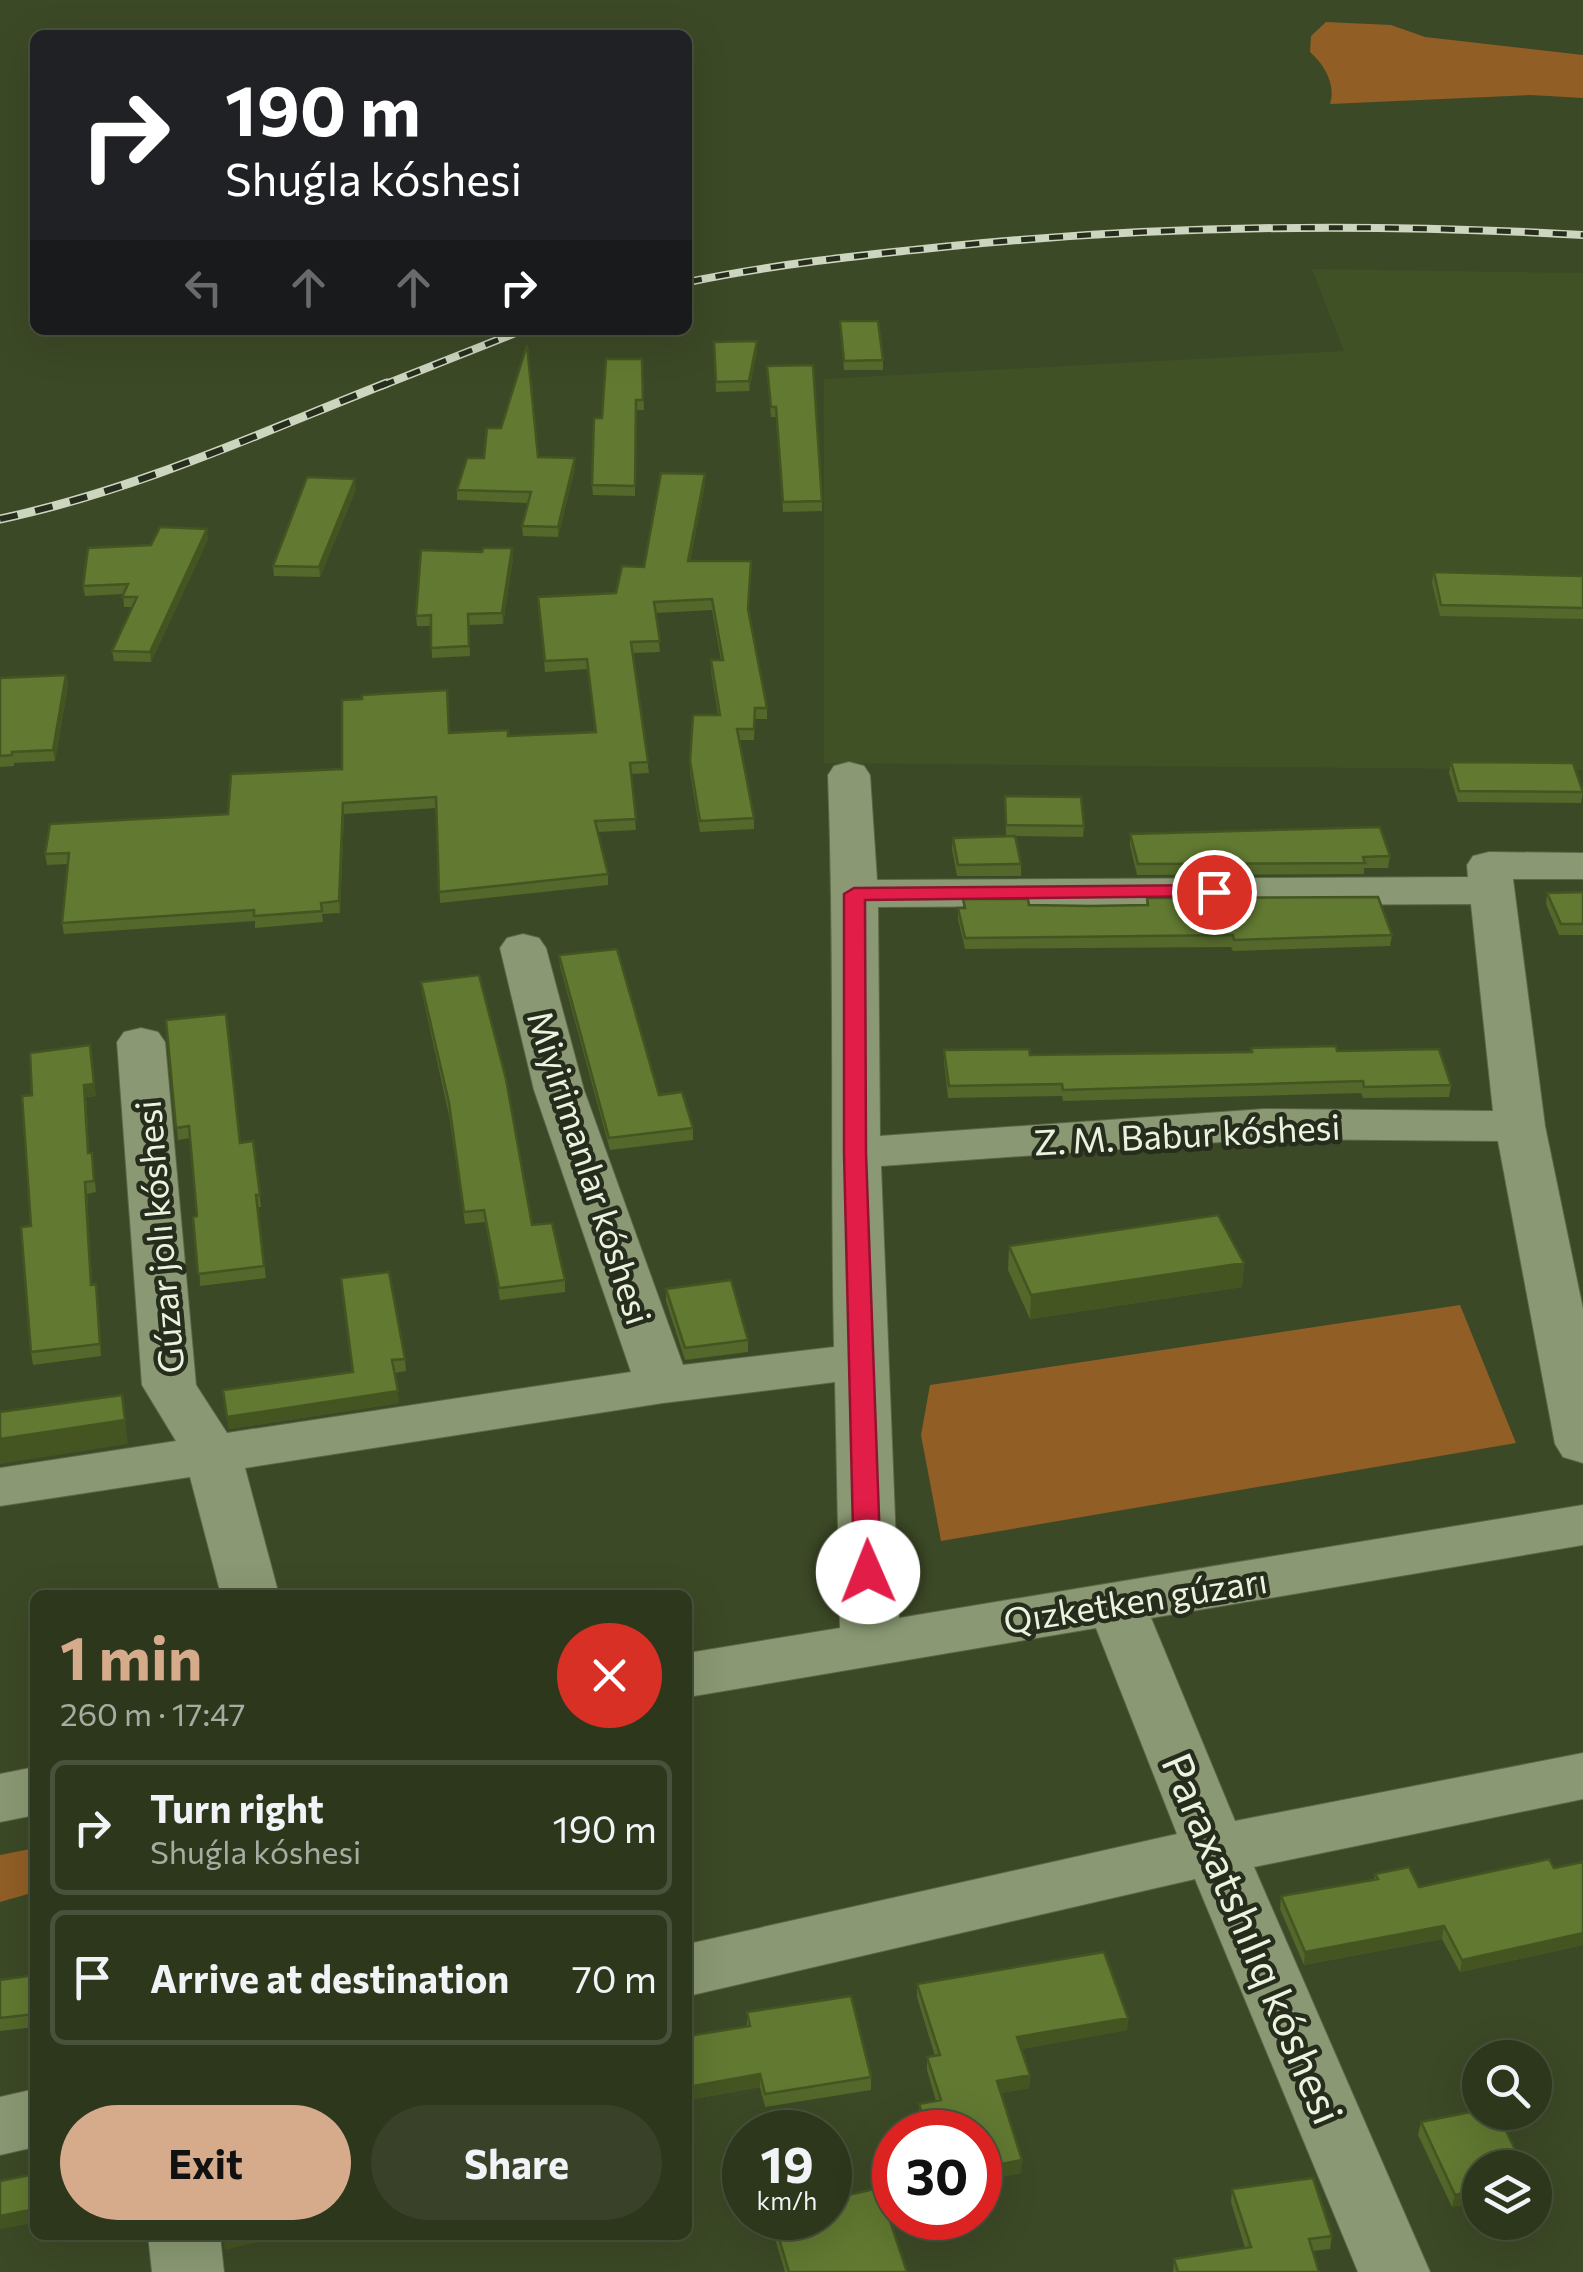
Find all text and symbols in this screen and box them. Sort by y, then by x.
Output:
text: 190 m [225,65,421,150]
icon: right [60,70,190,200]
text: Shuǵla kóshesi [225,150,522,205]
icon: left [176,260,231,315]
icon: ahead [281,260,336,315]
icon: ahead [386,260,441,315]
icon: right [491,260,546,315]
pin [1172,850,1257,935]
icon: arrive [1187,865,1242,920]
street label: Miyirimanlar kóshesi [520,1005,662,1329]
street label: Gúzar jolı kóshesi [125,1099,191,1375]
street label: Z. M. Babur kóshesi [1033,1103,1341,1163]
position arrow [816,1520,920,1624]
street label: Qızketken gúzarı [1000,1557,1270,1641]
text: 1 min [60,1619,202,1692]
button: close [557,1623,662,1728]
text: 260 m · 17:47 [60,1693,245,1733]
street label: Paraxatshılıq kóshesi [1152,1745,1356,2131]
text: Turn right [150,1784,324,1831]
icon: right [65,1800,120,1855]
text: 190 m [552,1804,657,1851]
text: Shuǵla kóshesi [150,1831,361,1871]
icon: arrive [65,1950,120,2005]
text: Arrive at destination [150,1954,509,2001]
text: 70 m [572,1954,657,2001]
map controls [1462,2040,1552,2240]
button: search [1462,2040,1552,2130]
button: Exit [60,2105,351,2220]
button: Share [371,2105,662,2220]
speed limit sign: 30 [872,2110,1002,2240]
text: 19 [760,2132,814,2193]
button: layers [1462,2150,1552,2240]
text: km/h [757,2185,817,2215]

